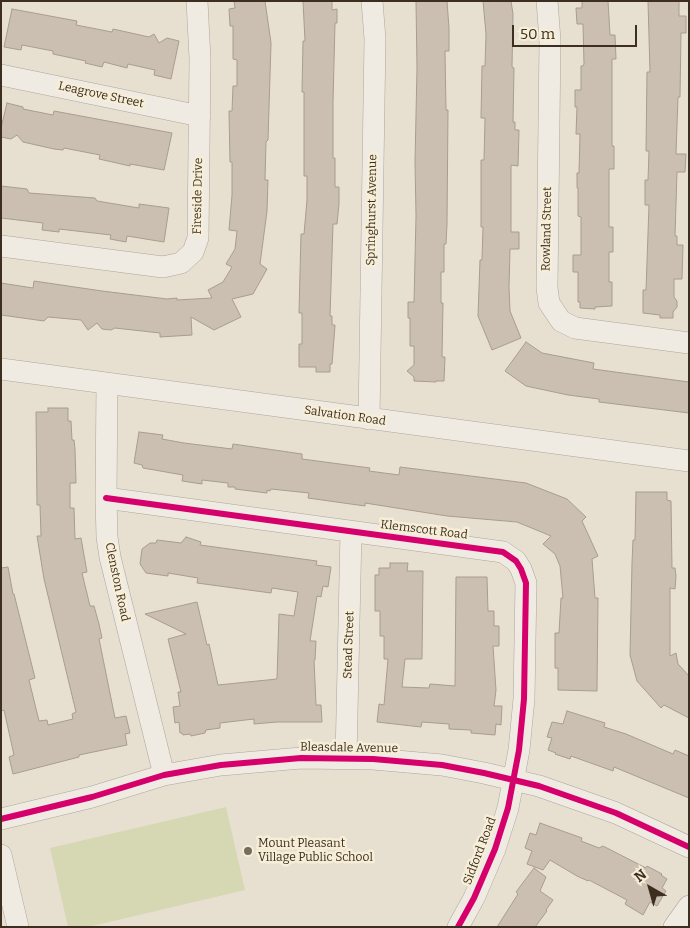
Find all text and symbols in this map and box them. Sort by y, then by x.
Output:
scale bar [515,15,640,47]
text: 50 m [520,25,555,43]
street label: Leagrove Street [57,79,145,111]
street label: Springhurst Avenue [364,154,380,266]
street label: Fireside Drive [190,158,206,234]
street label: Rowland Street [539,187,555,271]
street label: Salvation Road [303,403,387,429]
street label: Klemscott Road [380,518,468,542]
street label: Clenston Road [102,541,132,623]
street label: Stead Street [341,611,357,679]
street label: Bleasdale Avenue [300,740,398,756]
street label: Sidford Road [461,815,499,887]
place label: Mount Pleasant Village Public School [258,837,373,865]
marker: Mount Pleasant Village Public School [242,845,254,857]
north arrow [625,863,675,913]
text: N [631,866,650,886]

